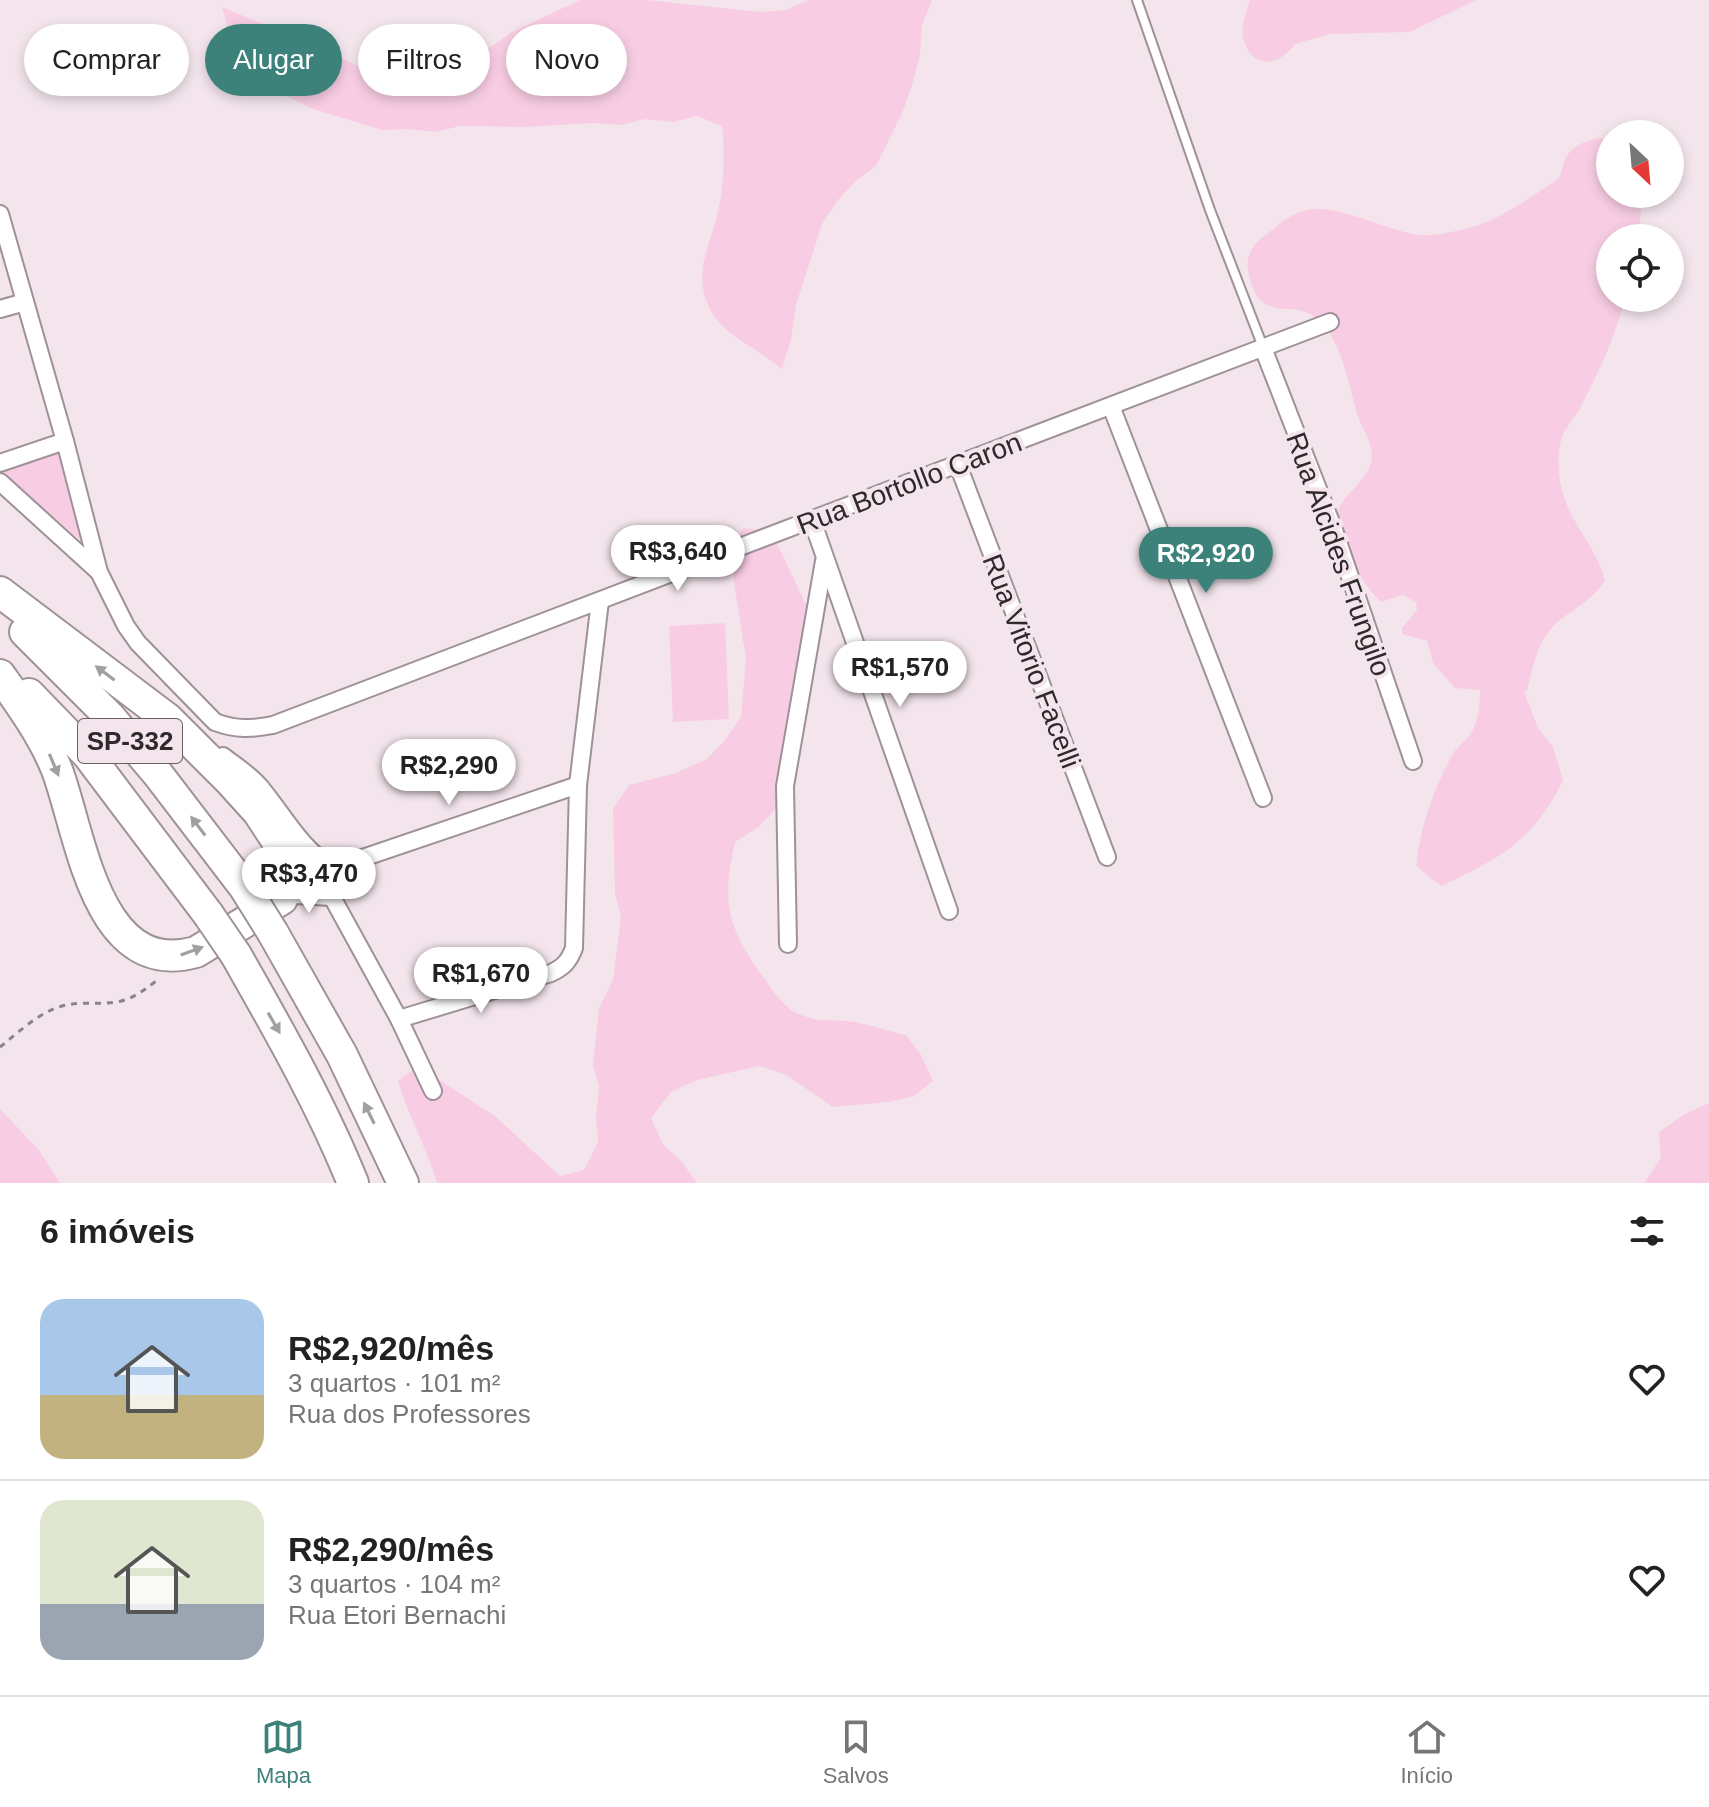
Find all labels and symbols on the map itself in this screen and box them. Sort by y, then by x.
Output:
north arrow [1596,120,1684,208]
street label: Rua Bortollo Caron [792,426,1026,541]
street label: Rua Alcides Frungilo [1280,428,1397,680]
pin: R$3,640 [604,525,752,593]
pin: R$2,920 [1132,527,1280,595]
street label: Rua Vitorio Facelli [976,550,1087,773]
pin: R$1,570 [826,641,974,709]
one-way arrow [94,665,116,681]
road number: SP-332 [78,719,182,763]
pin: R$2,290 [375,739,523,807]
one-way arrow [48,754,61,777]
one-way arrow [190,815,206,836]
pin: R$3,470 [235,847,383,915]
one-way arrow [180,945,204,957]
pin: R$1,670 [407,947,555,1015]
one-way arrow [267,1011,281,1034]
one-way arrow [362,1101,376,1124]

